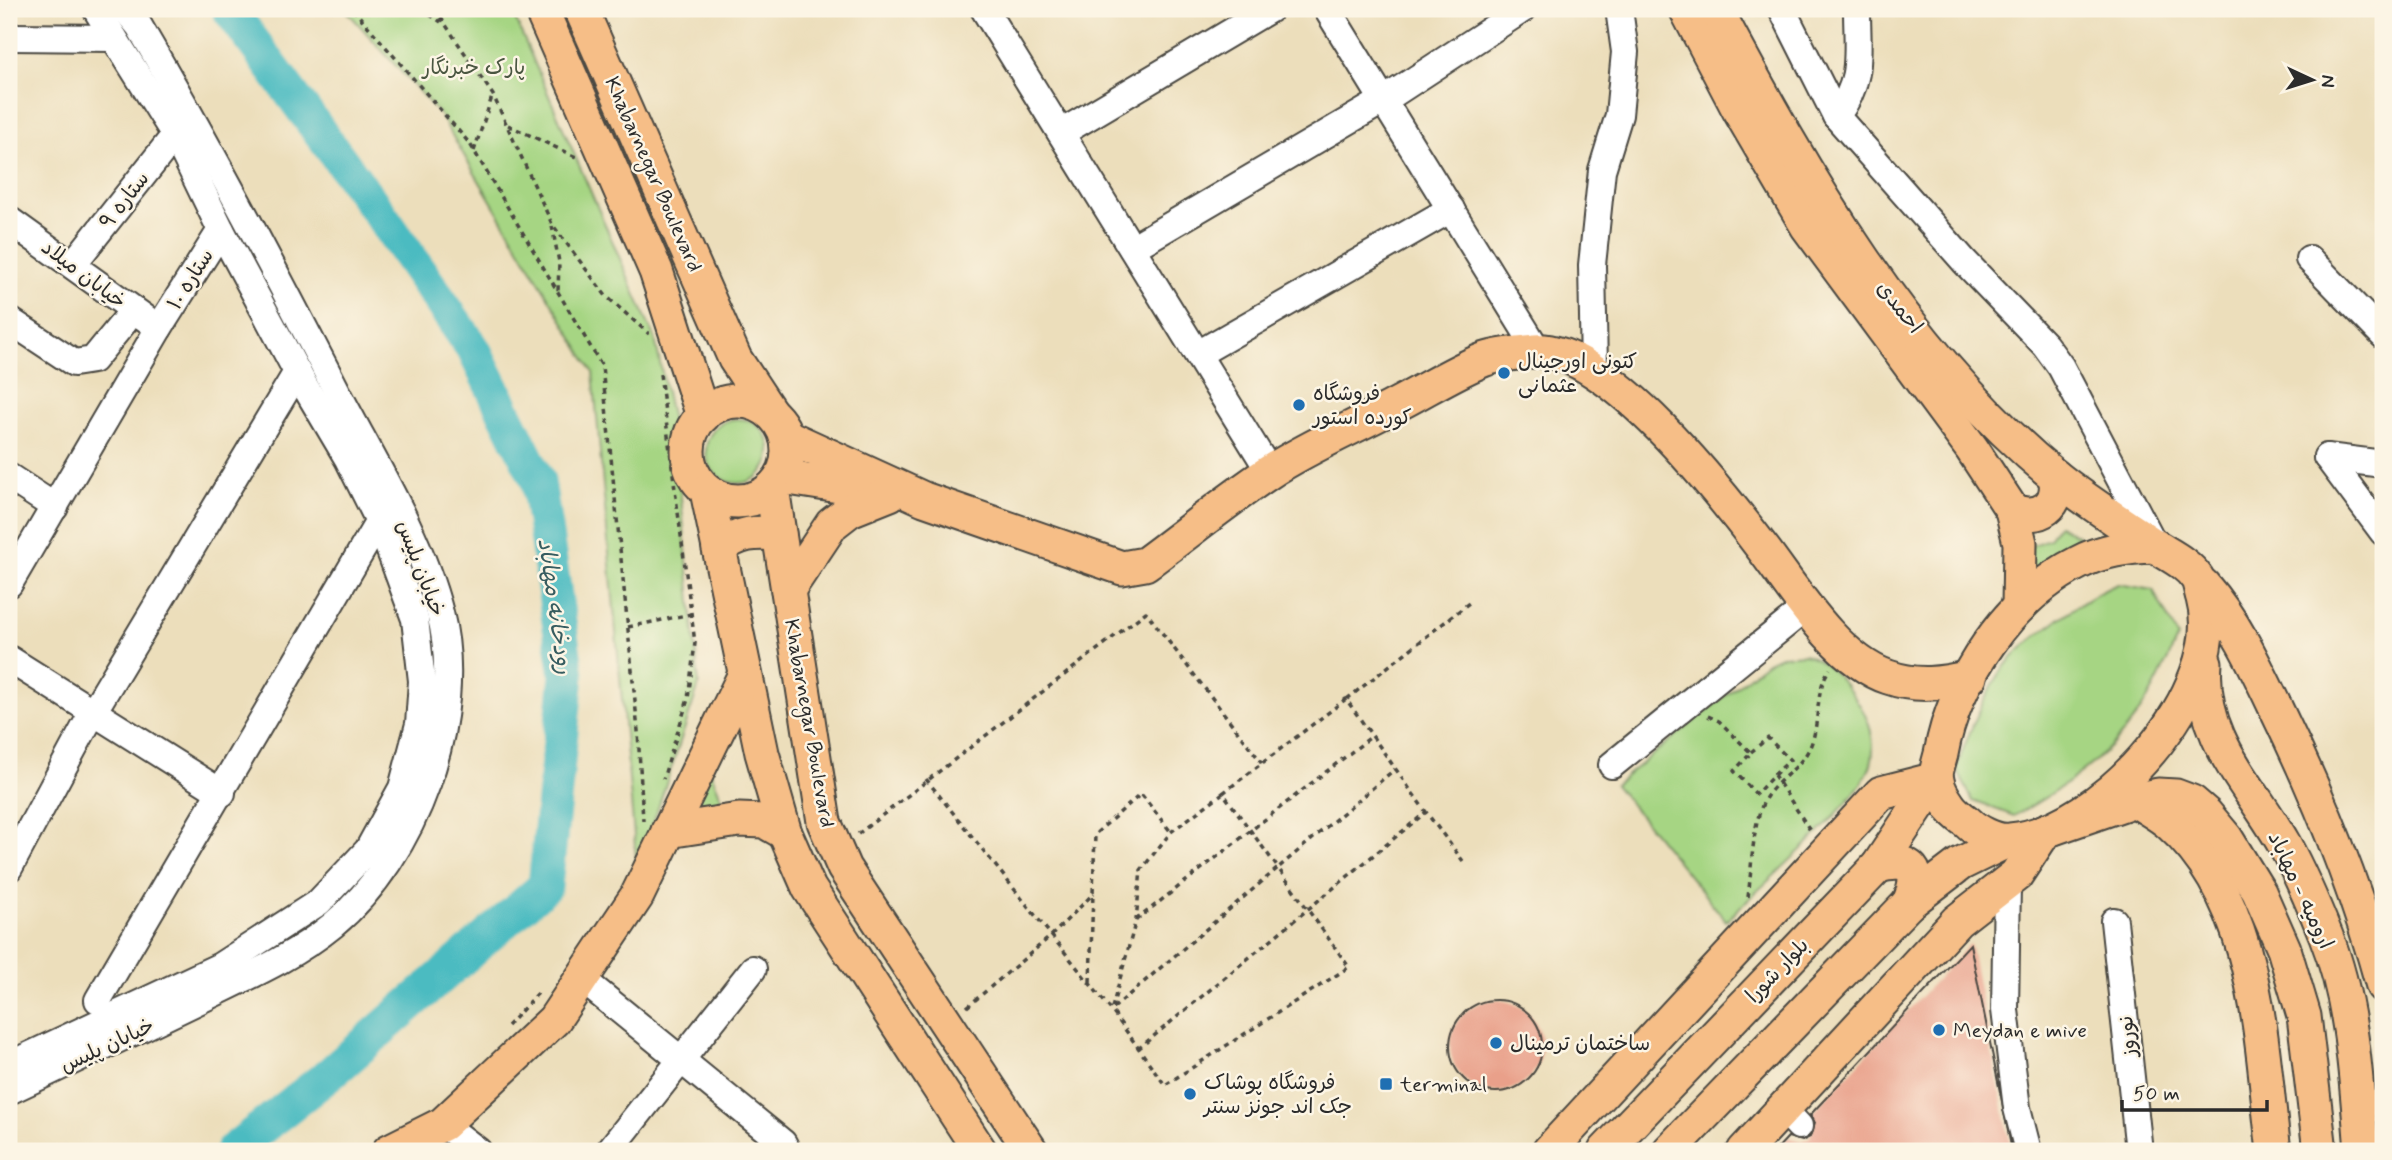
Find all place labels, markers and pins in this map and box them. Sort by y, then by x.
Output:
place label: کتونی اورجینال عثمانی [1518,348,1637,400]
marker: کتونی اورجینال عثمانی [1496,365,1512,381]
place label: فروشگاه کورده استور [1311,380,1412,432]
marker: فروشگاه کورده استور [1291,397,1307,413]
place label: Meydan e mive [1953,1017,2087,1045]
marker: Meydan e mive [1931,1022,1947,1038]
place label: ساختمان ترمینال [1510,1030,1650,1058]
marker: ساختمان ترمینال [1488,1035,1504,1051]
place label: فروشگاه پوشاک جک اند جونز سنتر [1202,1069,1352,1121]
place label: terminal [1399,1071,1487,1099]
marker: terminal [1378,1076,1394,1092]
marker: فروشگاه پوشاک جک اند جونز سنتر [1182,1086,1198,1102]

